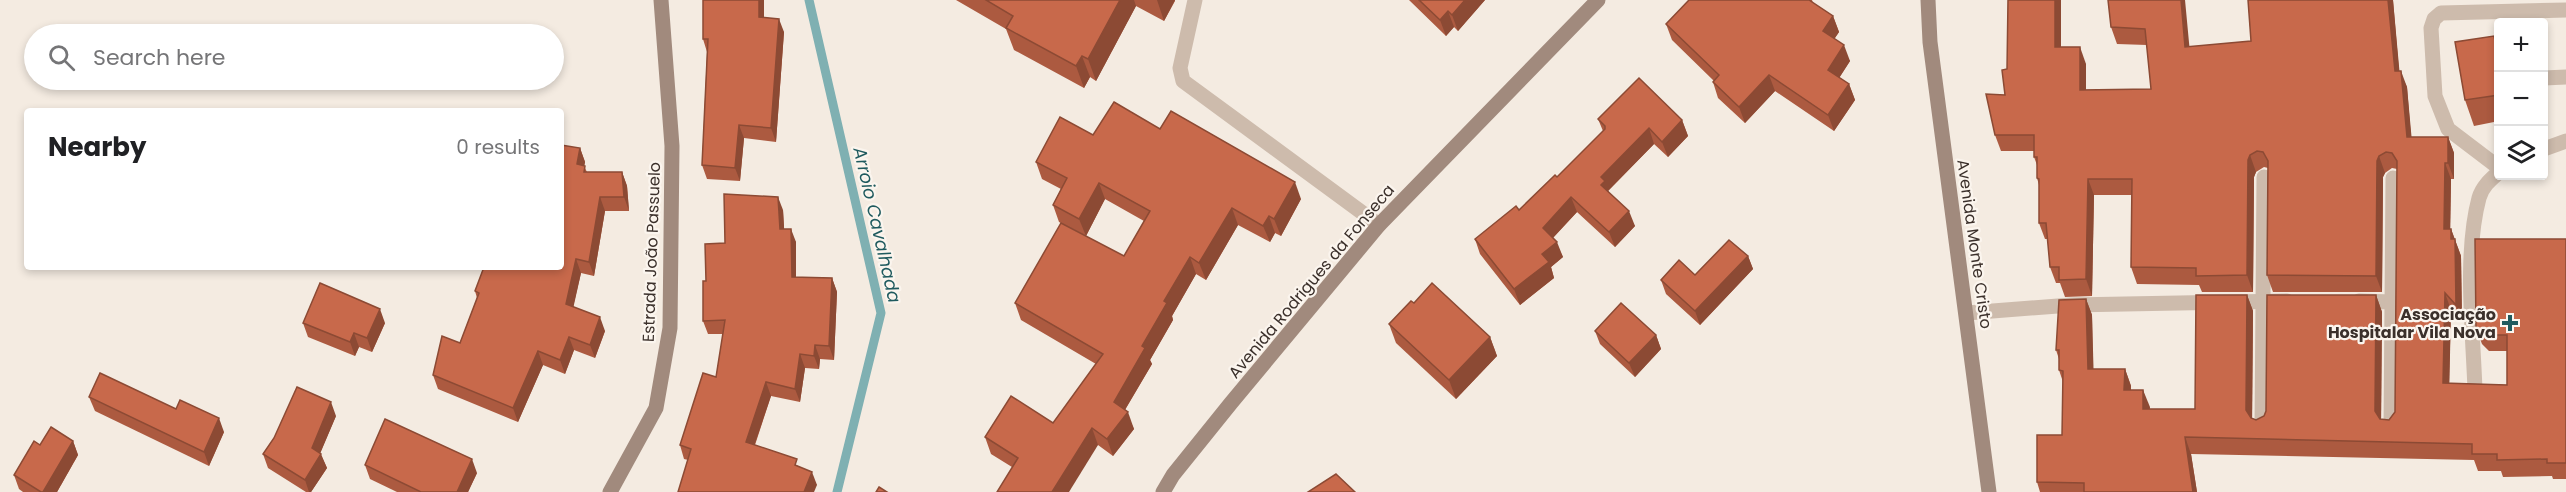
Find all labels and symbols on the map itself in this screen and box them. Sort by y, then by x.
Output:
water label: Arroio Cavalhada [847,144,908,305]
street label: Avenida Monte Cristo [1951,158,1998,330]
street label: Estrada João Passuelo [637,162,666,342]
street label: Avenida Rodrigues da Fonseca [1223,179,1400,383]
place label: Associação Hospitalar Vila Nova [2328,303,2496,344]
marker: Associação Hospitalar Vila Nova [2501,314,2519,332]

